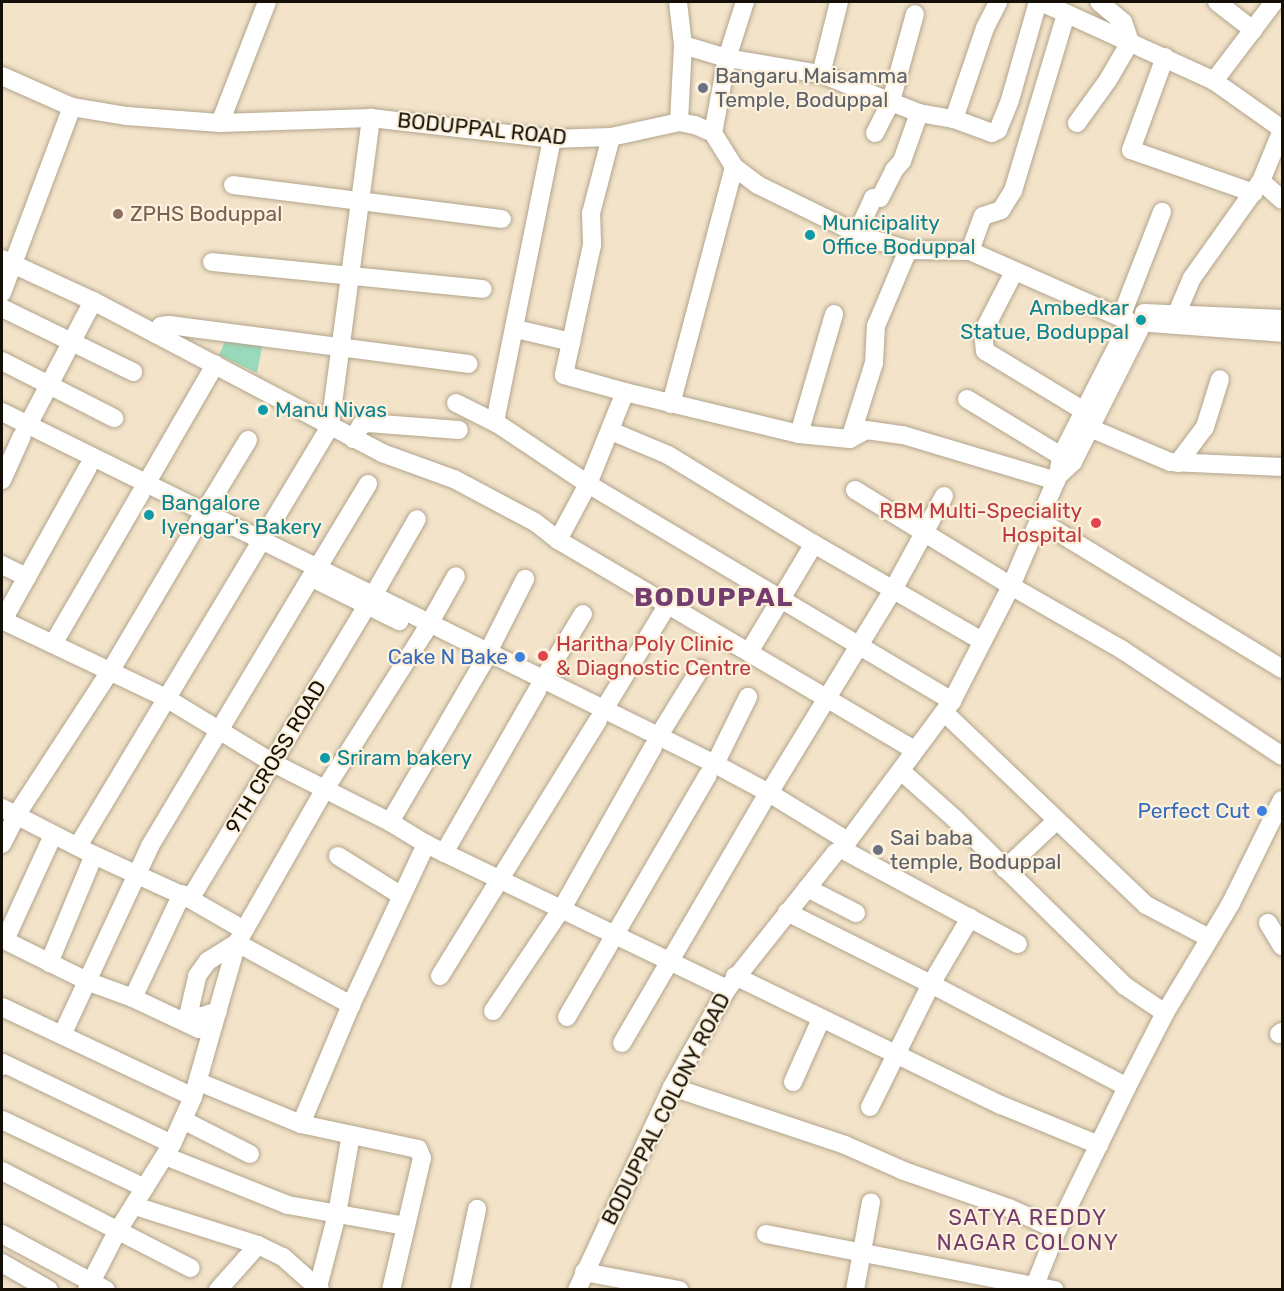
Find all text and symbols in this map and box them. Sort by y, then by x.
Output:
place label: Bangaru Maisamma Temple, Boduppal [715,63,908,113]
marker: Bangaru Maisamma Temple, Boduppal [696,81,710,95]
street label: BODUPPAL ROAD [396,108,568,150]
place label: ZPHS Boduppal [130,201,282,227]
marker: ZPHS Boduppal [111,207,125,221]
place label: Municipality Office Boduppal [822,210,976,260]
marker: Municipality Office Boduppal [803,228,817,242]
place label: Ambedkar Statue, Boduppal [960,295,1129,345]
marker: Ambedkar Statue, Boduppal [1134,313,1148,327]
place label: Manu Nivas [275,397,387,423]
marker: Manu Nivas [256,403,270,417]
place label: Bangalore Iyengar's Bakery [161,490,322,540]
place label: RBM Multi-Speciality Hospital [879,498,1082,548]
marker: Bangalore Iyengar's Bakery [142,508,156,522]
marker: RBM Multi-Speciality Hospital [1087,514,1105,532]
district label: BODUPPAL [634,582,794,614]
place label: Haritha Poly Clinic & Diagnostic Centre [556,631,751,681]
place label: Cake N Bake [388,644,508,670]
marker: Haritha Poly Clinic & Diagnostic Centre [534,647,552,665]
marker: Cake N Bake [513,650,527,664]
street label: 9TH CROSS ROAD [220,676,332,838]
place label: Sriram bakery [337,745,472,771]
marker: Sriram bakery [318,751,332,765]
place label: Perfect Cut [1137,798,1250,824]
marker: Perfect Cut [1255,804,1269,818]
place label: Sai baba temple, Boduppal [890,825,1061,875]
marker: Sai baba temple, Boduppal [871,843,885,857]
street label: BODUPPAL COLONY ROAD [596,988,736,1230]
district label: SATYA REDDY NAGAR COLONY [936,1204,1120,1256]

